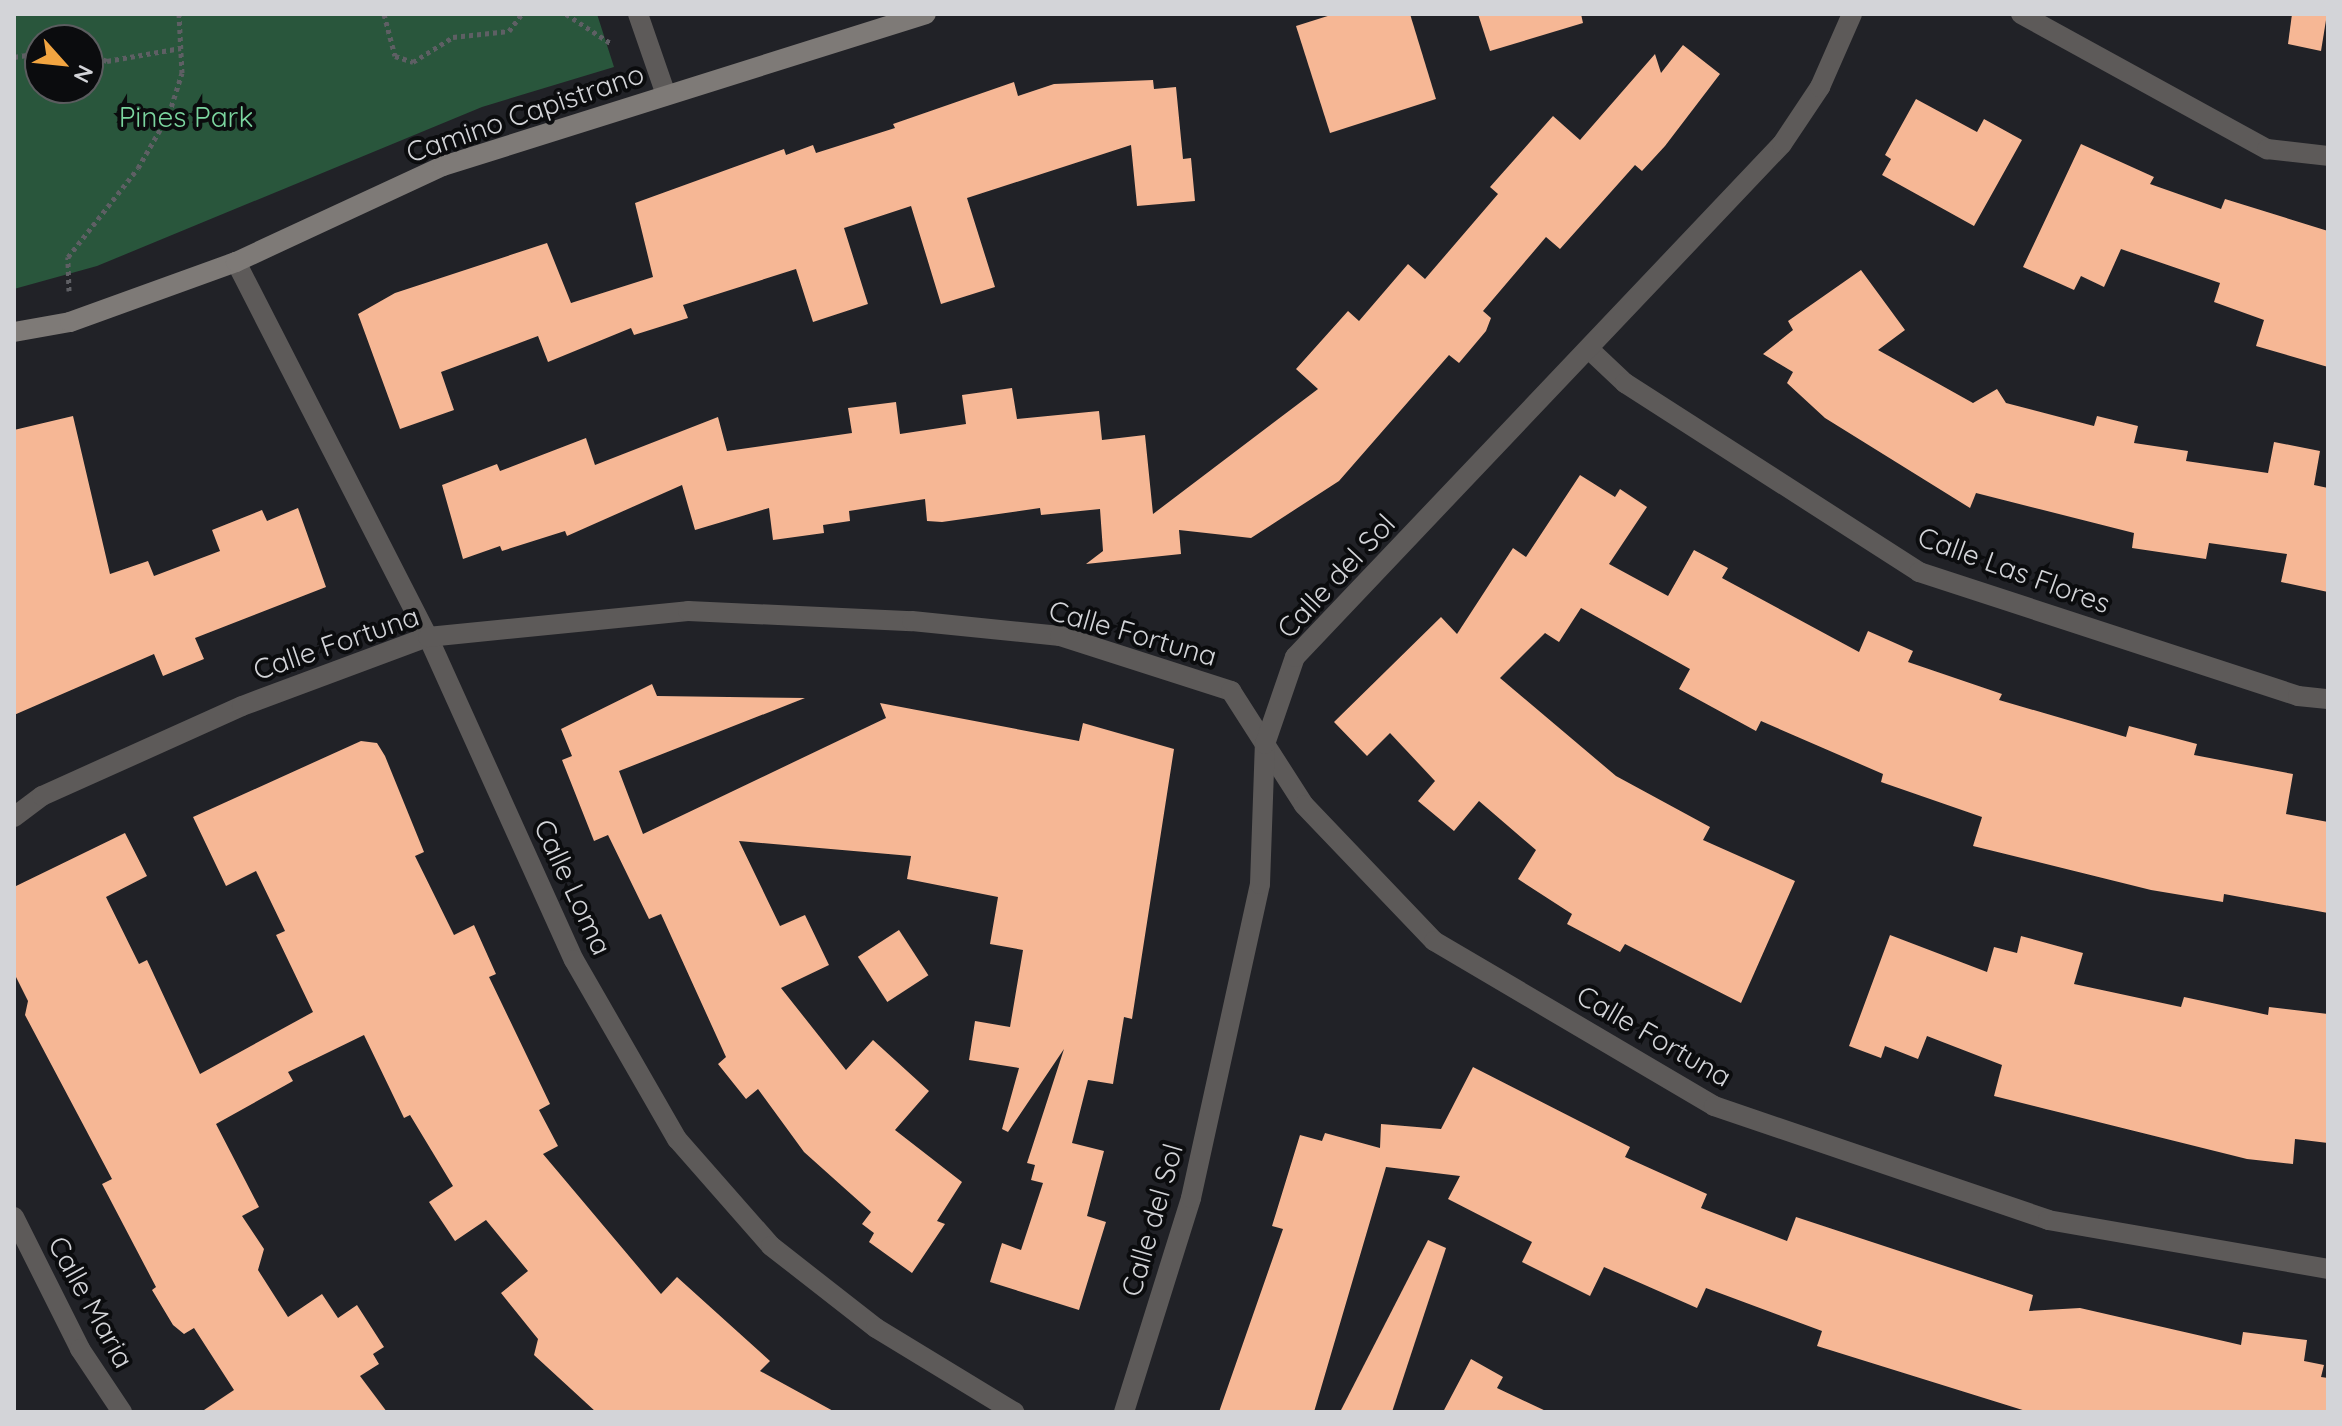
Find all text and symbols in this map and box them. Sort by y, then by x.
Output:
north arrow [24,24,104,104]
street label: Camino Capistrano [402,57,648,169]
text: N [67,60,100,88]
park label: Pines Park [119,100,253,134]
street label: Calle del Sol [1270,507,1402,645]
street label: Calle Las Flores [1913,520,2115,620]
street label: Calle Fortuna [1045,593,1221,673]
street label: Calle Fortuna [249,599,423,687]
street label: Calle Loma [527,814,619,960]
street label: Calle Fortuna [1571,978,1737,1094]
street label: Calle del Sol [1114,1140,1190,1300]
street label: Calle Maria [41,1230,141,1374]

